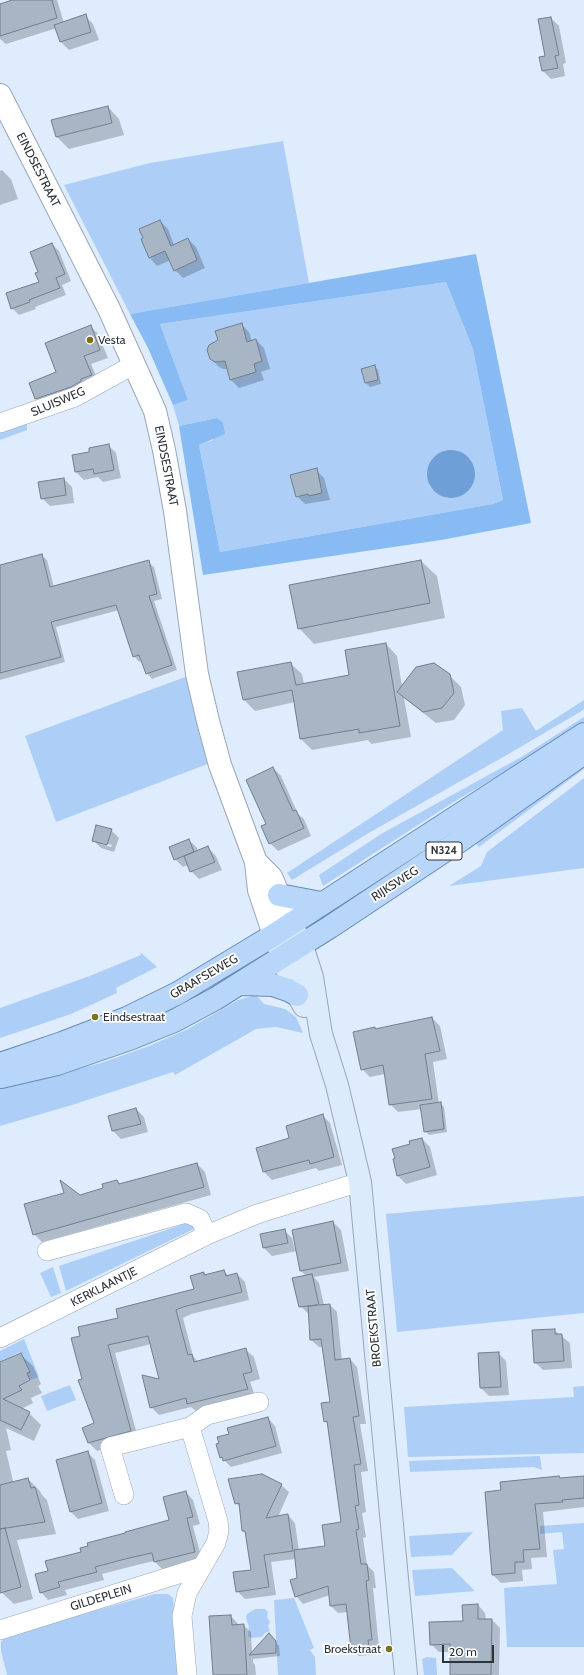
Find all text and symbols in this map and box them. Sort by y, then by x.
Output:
street label: EINDSESTRAAT [13,130,63,210]
place label: Vesta [98,333,126,347]
marker: Vesta [85,335,95,345]
street label: SLUISWEG [29,384,87,420]
street label: EINDSESTRAAT [151,425,181,507]
road number: N324 [426,842,462,860]
street label: RIJKSWEG [369,864,421,904]
street label: GRAAFSEWEG [168,952,240,1002]
place label: Eindsestraat [103,1010,165,1024]
marker: Eindsestraat [90,1012,100,1022]
street label: KERKLAANTJE [68,1264,140,1310]
street label: BROEKSTRAAT [363,1288,385,1368]
street label: GILDEPLEIN [69,1582,133,1614]
scale bar [444,1637,496,1663]
place label: Broekstraat [324,1642,381,1656]
marker: Broekstraat [384,1644,394,1654]
text: 20 m [449,1644,477,1659]

